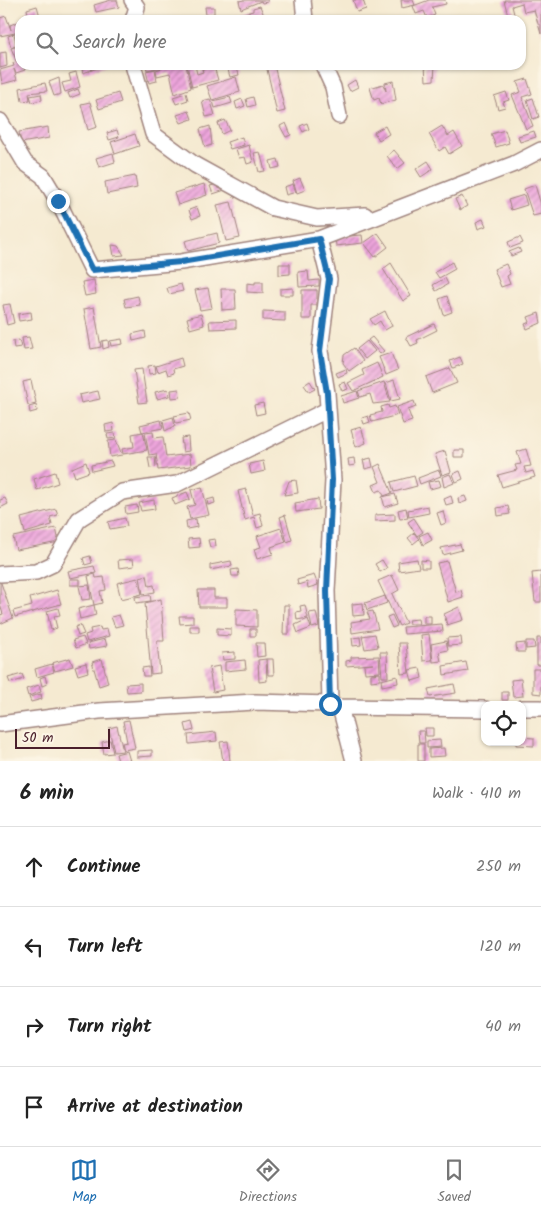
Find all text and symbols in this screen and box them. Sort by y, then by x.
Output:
search box [15,15,526,70]
text: Search here [73,28,167,58]
icon: search [33,29,61,57]
route end [47,190,70,213]
route start [319,693,342,716]
map controls [481,701,526,746]
button: locate [481,701,526,746]
scale bar [15,726,110,749]
text: 50 m [22,727,53,749]
text: 6 min [20,777,74,810]
text: Walk · 410 m [432,781,521,806]
text: Continue [67,852,140,882]
icon: ahead [20,853,48,881]
text: 250 m [476,854,521,879]
text: Turn left [67,932,142,962]
icon: left [20,933,48,961]
text: 120 m [480,934,521,959]
text: Turn right [67,1012,152,1042]
icon: right [20,1013,48,1041]
text: 40 m [485,1014,521,1039]
text: Arrive at destination [67,1092,243,1122]
icon: arrive [20,1093,48,1121]
tab: Map [70,1156,98,1208]
tab: Directions [239,1156,297,1208]
tab: Saved [437,1156,471,1208]

